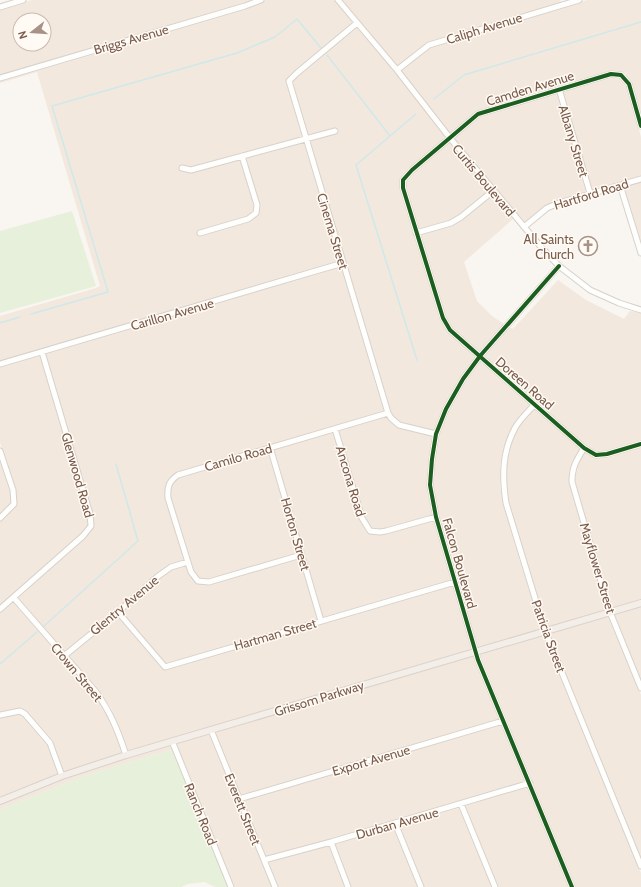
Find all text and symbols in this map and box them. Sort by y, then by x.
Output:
street label: Caliph Avenue [444,9,524,47]
north arrow [12,12,52,52]
street label: Briggs Avenue [92,21,171,57]
text: N [15,29,30,41]
street label: Camden Avenue [484,67,576,109]
street label: Albany Street [555,103,593,180]
street label: Curtis Boulevard [449,141,519,219]
street label: Hartford Road [552,175,630,213]
street label: Cinema Street [314,191,352,272]
place label: All Saints Church [524,231,575,262]
church icon: All Saints Church [577,235,599,257]
street label: Carillon Avenue [129,294,216,334]
street label: Doreen Road [493,353,557,413]
street label: Glenwood Road [58,431,98,519]
street label: Camilo Road [202,440,274,474]
street label: Ancona Road [333,444,369,518]
street label: Horton Street [278,496,314,573]
street label: Falcon Boulevard [439,516,481,610]
street label: Mayflower Street [577,521,620,616]
street label: Glentry Avenue [86,571,162,638]
street label: Patricia Street [529,598,570,675]
street label: Hartman Street [232,614,319,653]
street label: Crown Street [48,639,107,705]
street label: Grissom Parkway [272,677,366,719]
street label: Export Avenue [330,741,412,779]
street label: Everett Street [221,771,265,848]
street label: Ranch Road [181,781,221,847]
street label: Durban Avenue [354,803,440,842]

